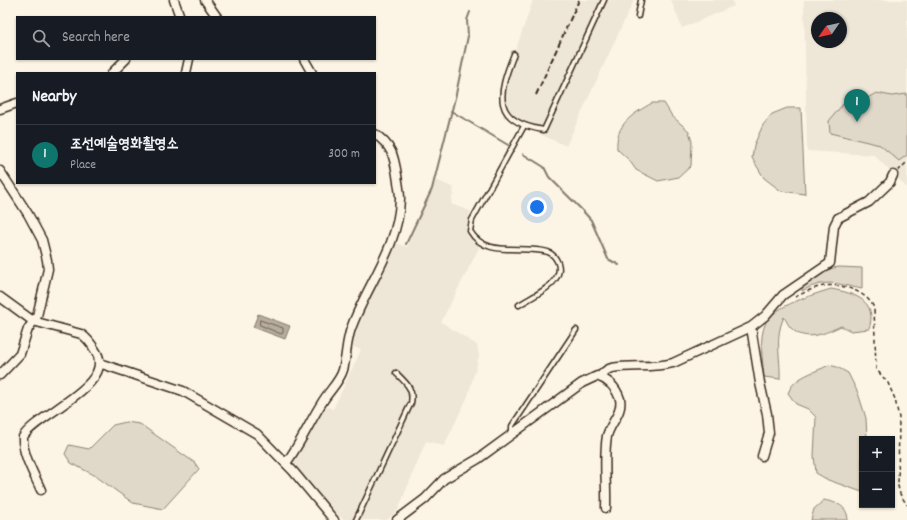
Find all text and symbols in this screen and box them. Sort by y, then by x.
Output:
north arrow [811,12,847,48]
search box [16,16,376,60]
icon: search [30,27,52,49]
text: Search here [62,27,130,49]
text: Nearby [32,86,76,110]
pin: 1 [844,89,870,122]
text: 조선예술영화촬영소 [70,134,179,156]
text: 1 [44,145,46,164]
text: 300 m [328,145,360,164]
text: Place [70,156,96,175]
your location [527,197,547,217]
map controls [859,436,895,508]
button: + [859,436,895,472]
button: − [859,472,895,508]

